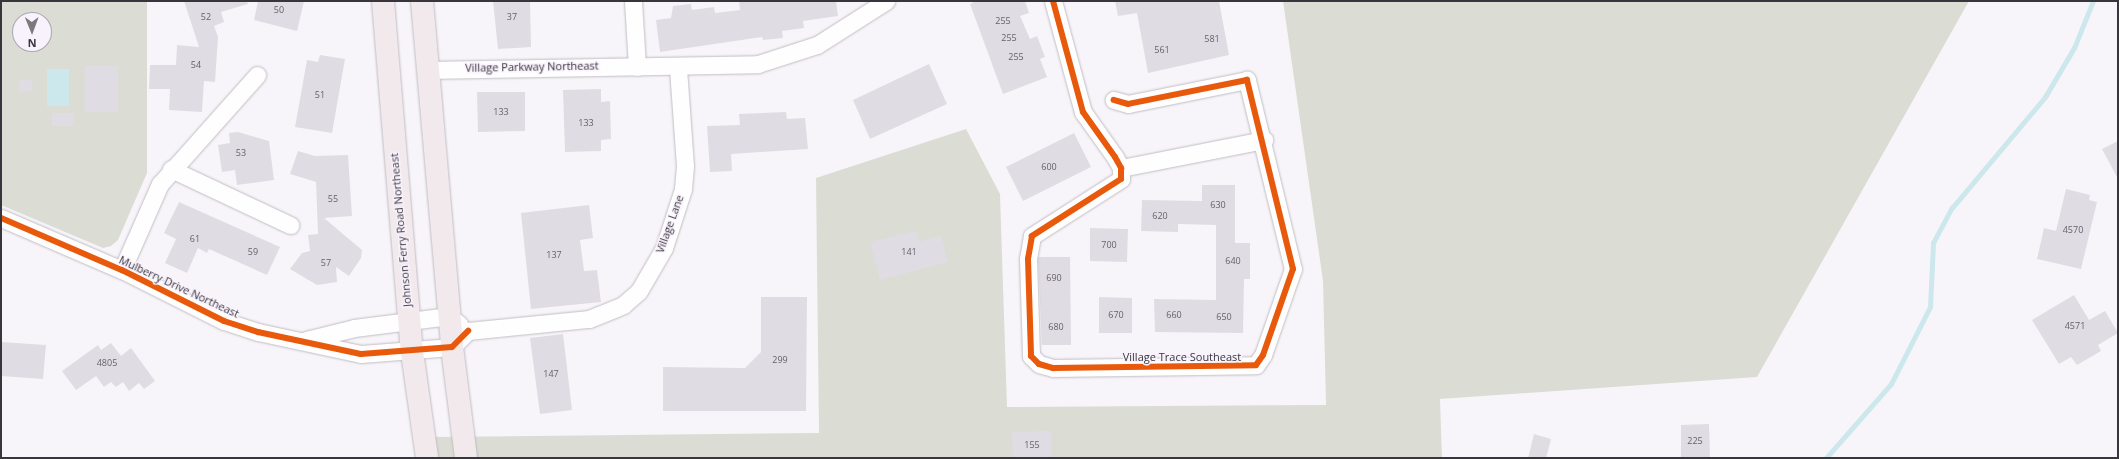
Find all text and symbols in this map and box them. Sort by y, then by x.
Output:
house number: 50 [274,5,284,15]
north arrow [12,12,52,52]
house number: 52 [201,12,211,22]
house number: 37 [507,12,517,22]
house number: 255 [995,16,1011,26]
house number: 255 [1001,33,1017,43]
house number: 581 [1204,34,1220,44]
text: N [28,36,37,51]
house number: 561 [1154,45,1170,55]
house number: 255 [1008,52,1024,62]
street label: Village Parkway Northeast [465,59,599,75]
house number: 54 [191,60,201,70]
house number: 51 [315,90,325,100]
house number: 133 [493,107,509,117]
house number: 133 [578,118,594,128]
house number: 53 [236,148,246,158]
street label: Johnson Ferry Road Northeast [388,153,414,307]
house number: 600 [1041,162,1057,172]
street label: Village Lane [653,193,687,255]
house number: 55 [328,194,338,204]
house number: 630 [1210,200,1226,210]
house number: 620 [1152,211,1168,221]
house number: 4570 [2063,225,2083,235]
house number: 61 [190,234,200,244]
house number: 700 [1101,240,1117,250]
house number: 59 [248,247,258,257]
house number: 141 [901,247,917,257]
house number: 137 [546,250,562,260]
street label: Mulberry Drive Northeast [117,253,241,321]
house number: 640 [1225,256,1241,266]
house number: 57 [321,258,331,268]
house number: 690 [1046,273,1062,283]
house number: 670 [1108,310,1124,320]
house number: 660 [1166,310,1182,320]
house number: 650 [1216,312,1232,322]
house number: 4571 [2065,321,2085,331]
house number: 680 [1048,322,1064,332]
street label: Village Trace Southeast [1123,350,1241,364]
house number: 299 [772,355,788,365]
house number: 4805 [97,358,117,368]
house number: 147 [543,369,559,379]
house number: 225 [1687,436,1703,446]
house number: 155 [1024,440,1040,450]

